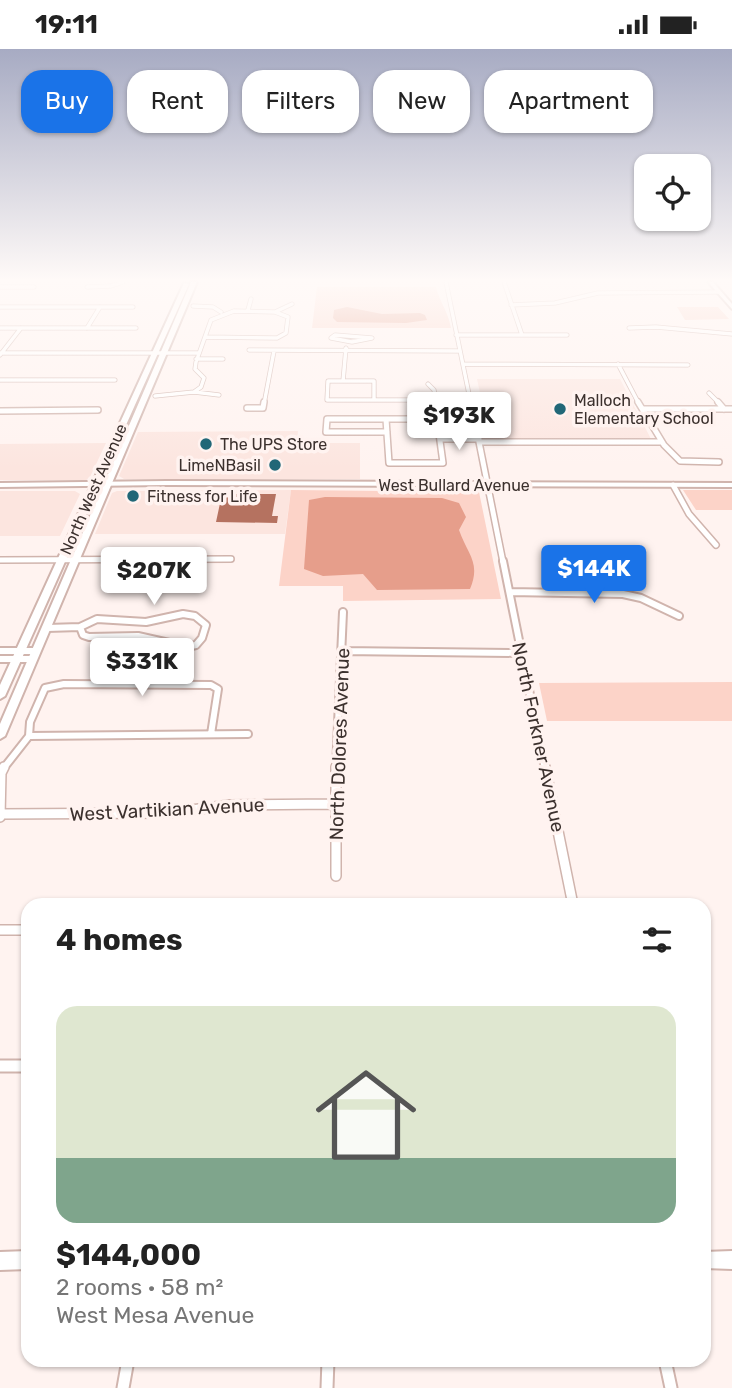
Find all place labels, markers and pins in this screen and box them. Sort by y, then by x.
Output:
place label: Malloch Elementary School [574,391,714,428]
pin: $193K [410,393,508,452]
marker: Malloch Elementary School [552,401,568,417]
place label: The UPS Store [220,435,327,454]
marker: The UPS Store [198,436,214,452]
place label: LimeNBasil [178,456,261,475]
marker: LimeNBasil [267,457,283,473]
place label: Fitness for Life [147,487,258,506]
marker: Fitness for Life [125,488,141,504]
pin: $144K [545,545,643,605]
pin: $207K [105,547,203,607]
pin: $331K [93,639,191,698]

